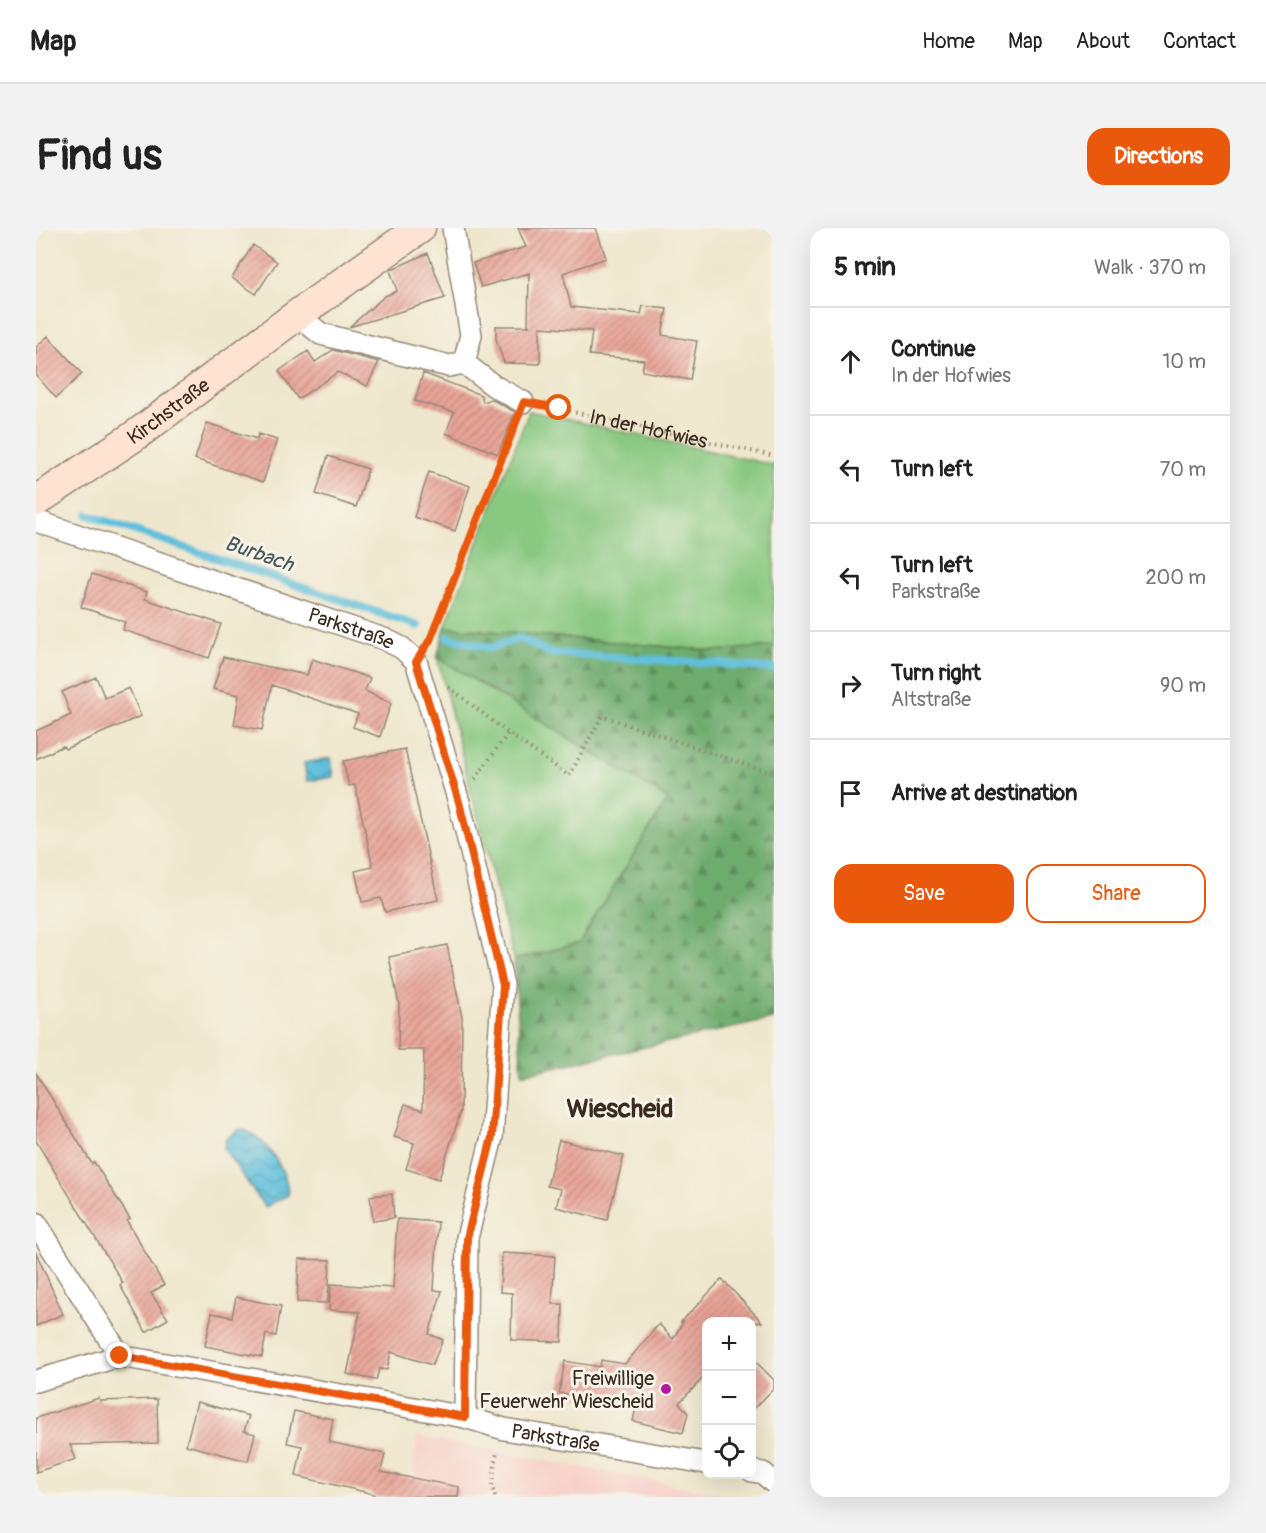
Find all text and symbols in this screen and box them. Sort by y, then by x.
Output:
text: Map [30,24,76,59]
text: Home [922,28,975,55]
text: Map [1008,28,1043,55]
text: About [1076,28,1130,55]
text: Contact [1163,28,1236,55]
button: Directions [1087,128,1230,185]
text: Find us [36,130,162,182]
text: 5 min [834,251,896,283]
text: Walk · 370 m [1094,255,1206,280]
text: Continue [891,335,975,363]
icon: ahead [834,345,867,378]
text: 10 m [1162,349,1206,374]
text: In der Hofwies [891,363,1011,388]
street label: Kirchstraße [122,372,215,450]
route start [545,394,571,420]
street label: In der Hofwies [587,403,710,454]
icon: left [834,453,867,486]
text: Turn left [891,455,973,483]
text: 70 m [1160,457,1206,482]
water label: Burbach [221,530,298,579]
text: Turn left [891,551,973,579]
icon: left [834,561,867,594]
text: 200 m [1145,565,1206,590]
text: Parkstraße [891,579,980,604]
street label: Parkstraße [305,602,399,655]
text: Turn right [891,659,981,687]
icon: right [834,669,867,702]
text: 90 m [1160,673,1206,698]
text: Altstraße [891,687,971,712]
icon: arrive [834,777,867,810]
text: Arrive at destination [891,779,1077,807]
button: Save [834,864,1014,923]
button: Share [1026,864,1206,923]
district label: Wiescheid [567,1093,673,1125]
map controls [702,1317,756,1479]
button: + [702,1317,756,1371]
route end [106,1342,132,1368]
place label: Freiwillige Feuerwehr Wiescheid [479,1366,654,1414]
button: − [702,1371,756,1425]
marker: Freiwillige Feuerwehr Wiescheid [659,1382,673,1396]
street label: Parkstraße [509,1418,602,1457]
button: locate [702,1425,756,1479]

